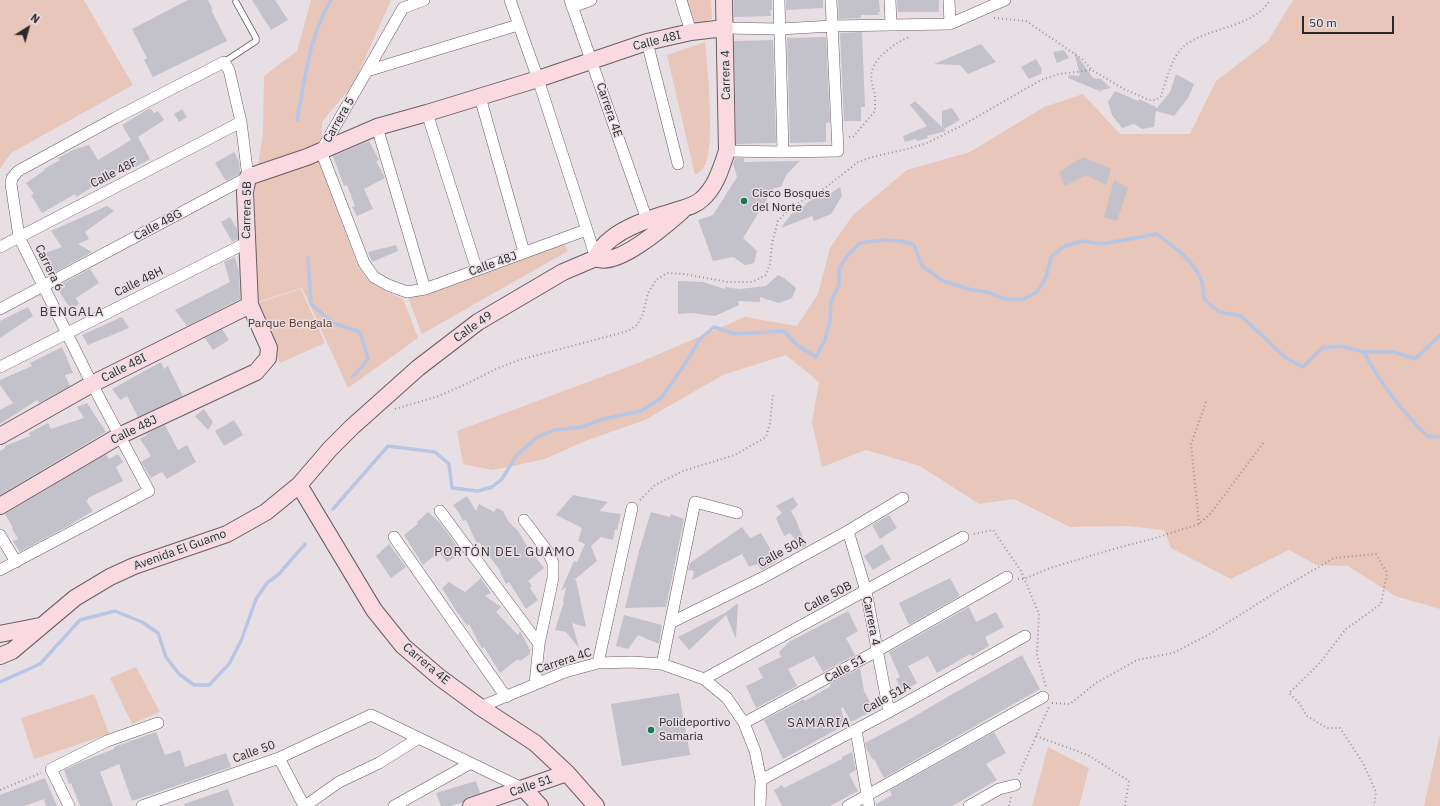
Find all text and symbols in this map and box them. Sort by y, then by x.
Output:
north arrow [8,8,48,48]
scale bar [1304,8,1396,34]
text: N [28,10,43,26]
text: 50 m [1309,15,1337,30]
street label: Calle 48I [632,28,682,54]
street label: Carrera 4 [718,50,734,100]
street label: Carrera 4E [593,81,625,139]
street label: Carrera 5 [320,95,358,145]
street label: Calle 48F [88,155,140,191]
street label: Carrera 5B [239,181,255,239]
place label: Cisco Bosques del Norte [752,187,830,215]
marker: Cisco Bosques del Norte [739,196,749,206]
street label: Calle 48G [131,206,185,244]
street label: Carrera 6 [32,242,66,294]
street label: Calle 48J [467,249,519,279]
street label: Calle 48H [112,264,166,300]
district label: BENGALA [40,304,104,320]
street label: Calle 49 [451,308,495,346]
park label: Parque Bengala [248,317,332,331]
street label: Calle 48I [99,350,149,386]
street label: Calle 48J [108,413,160,447]
street label: Avenida El Guamo [132,527,228,573]
street label: Calle 50A [756,533,808,571]
district label: PORTÓN DEL GUAMO [434,544,576,560]
street label: Calle 50B [802,578,854,616]
street label: Carrera 4 [859,595,883,647]
street label: Carrera 4E [400,640,452,688]
street label: Carrera 4C [534,645,594,677]
street label: Calle 51 [822,652,868,686]
street label: Calle 51A [861,679,913,717]
district label: SAMARIA [787,715,851,731]
place label: Polideportivo Samaria [659,716,730,744]
marker: Polideportivo Samaria [646,725,656,735]
street label: Calle 50 [231,738,277,766]
street label: Calle 51 [508,772,554,800]

